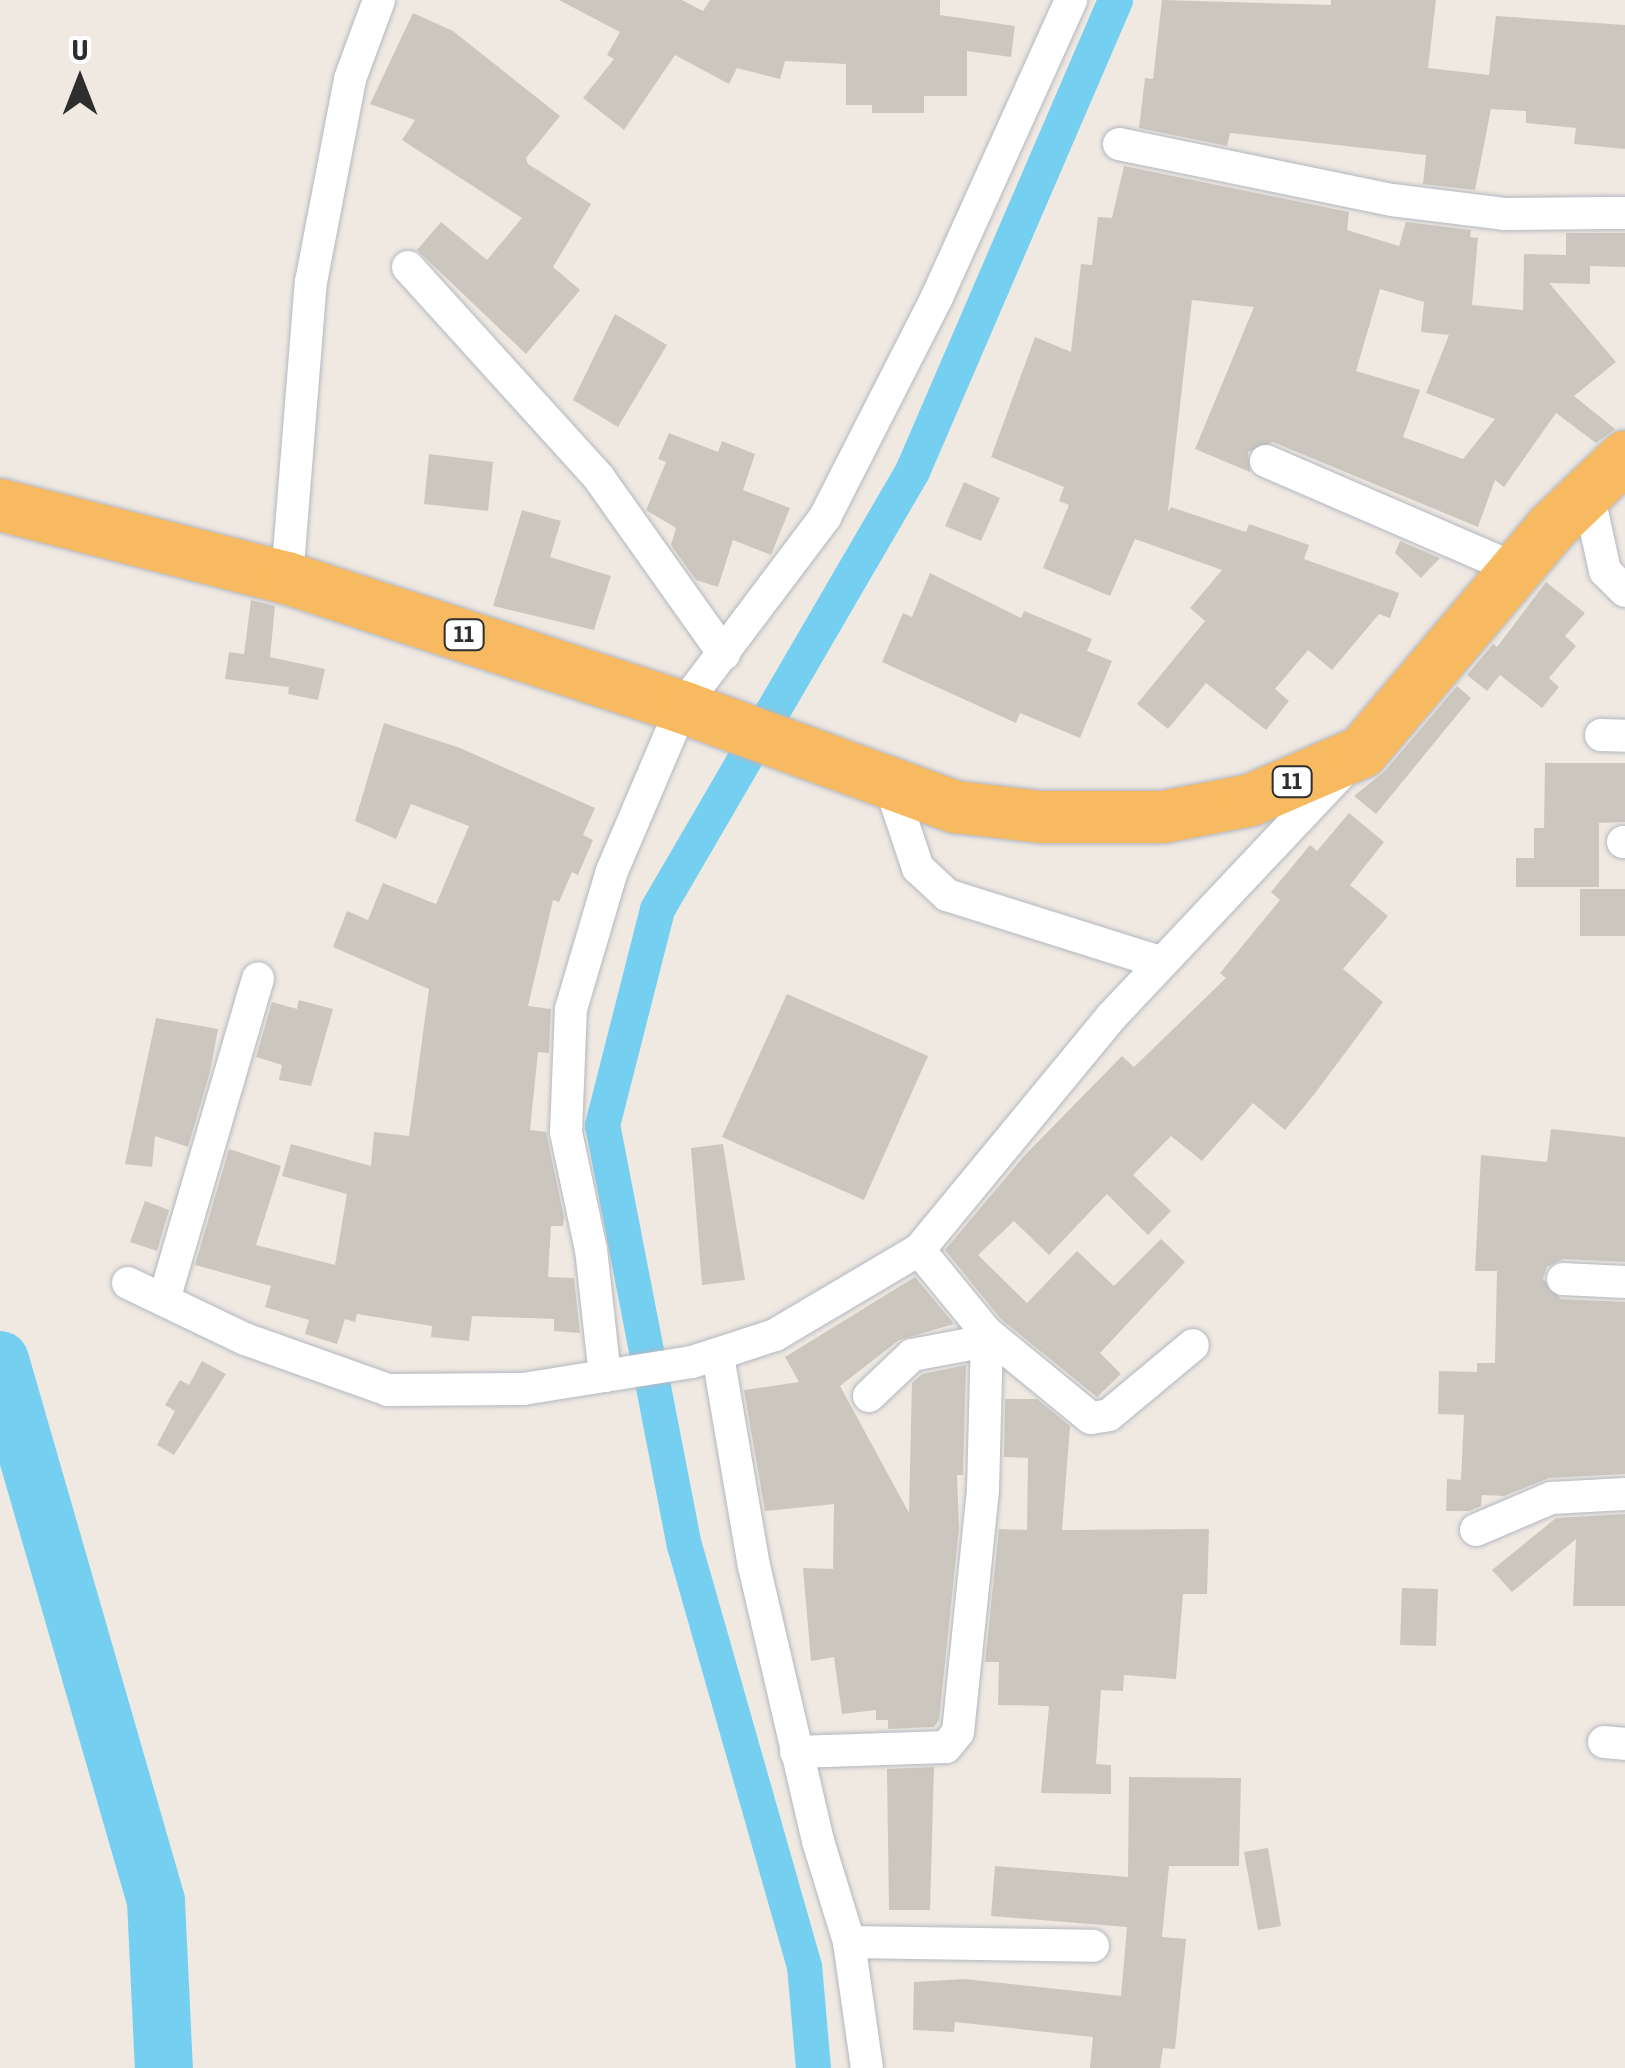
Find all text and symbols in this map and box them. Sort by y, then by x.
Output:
north arrow [30,30,130,130]
text: U [72,34,88,66]
road number: 11 [442,618,486,652]
road number: 11 [1270,765,1314,799]

